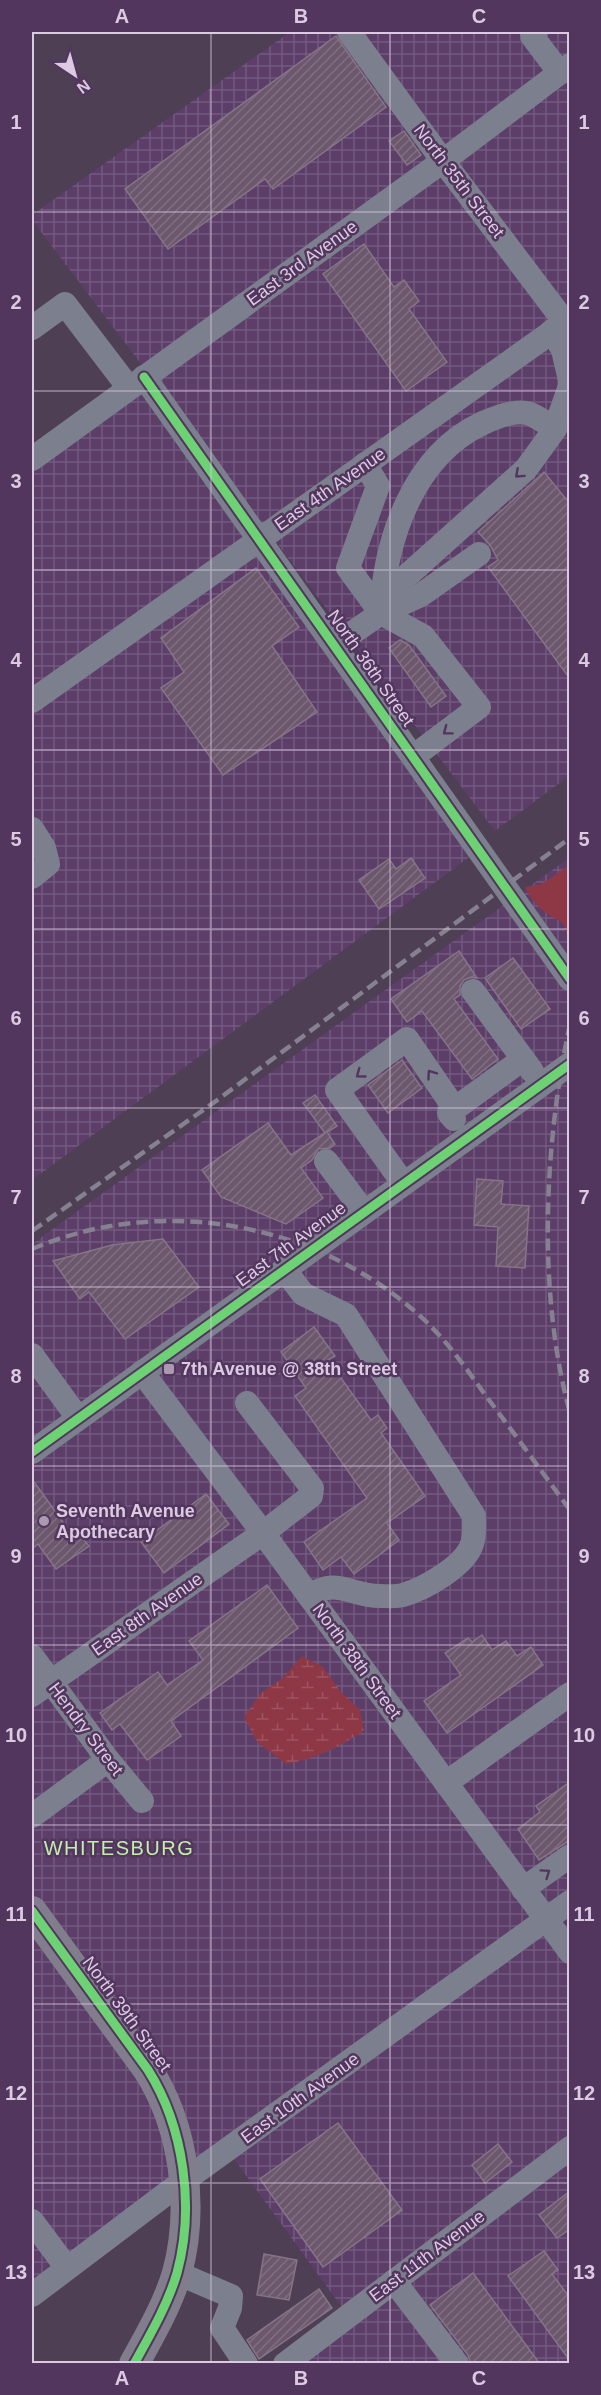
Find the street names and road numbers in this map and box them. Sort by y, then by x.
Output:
street label: North 35th Street [410,120,508,242]
street label: East 3rd Avenue [243,216,361,310]
street label: East 4th Avenue [271,443,389,535]
street label: North 36th Street [323,606,419,730]
street label: East 7th Avenue [232,1197,350,1291]
street label: East 8th Avenue [88,1568,206,1660]
street label: North 38th Street [309,1600,405,1722]
street label: Hendry Street [45,1679,127,1779]
street label: North 39th Street [79,1953,175,2075]
street label: East 10th Avenue [237,2049,363,2147]
street label: East 11th Avenue [365,2206,489,2306]

